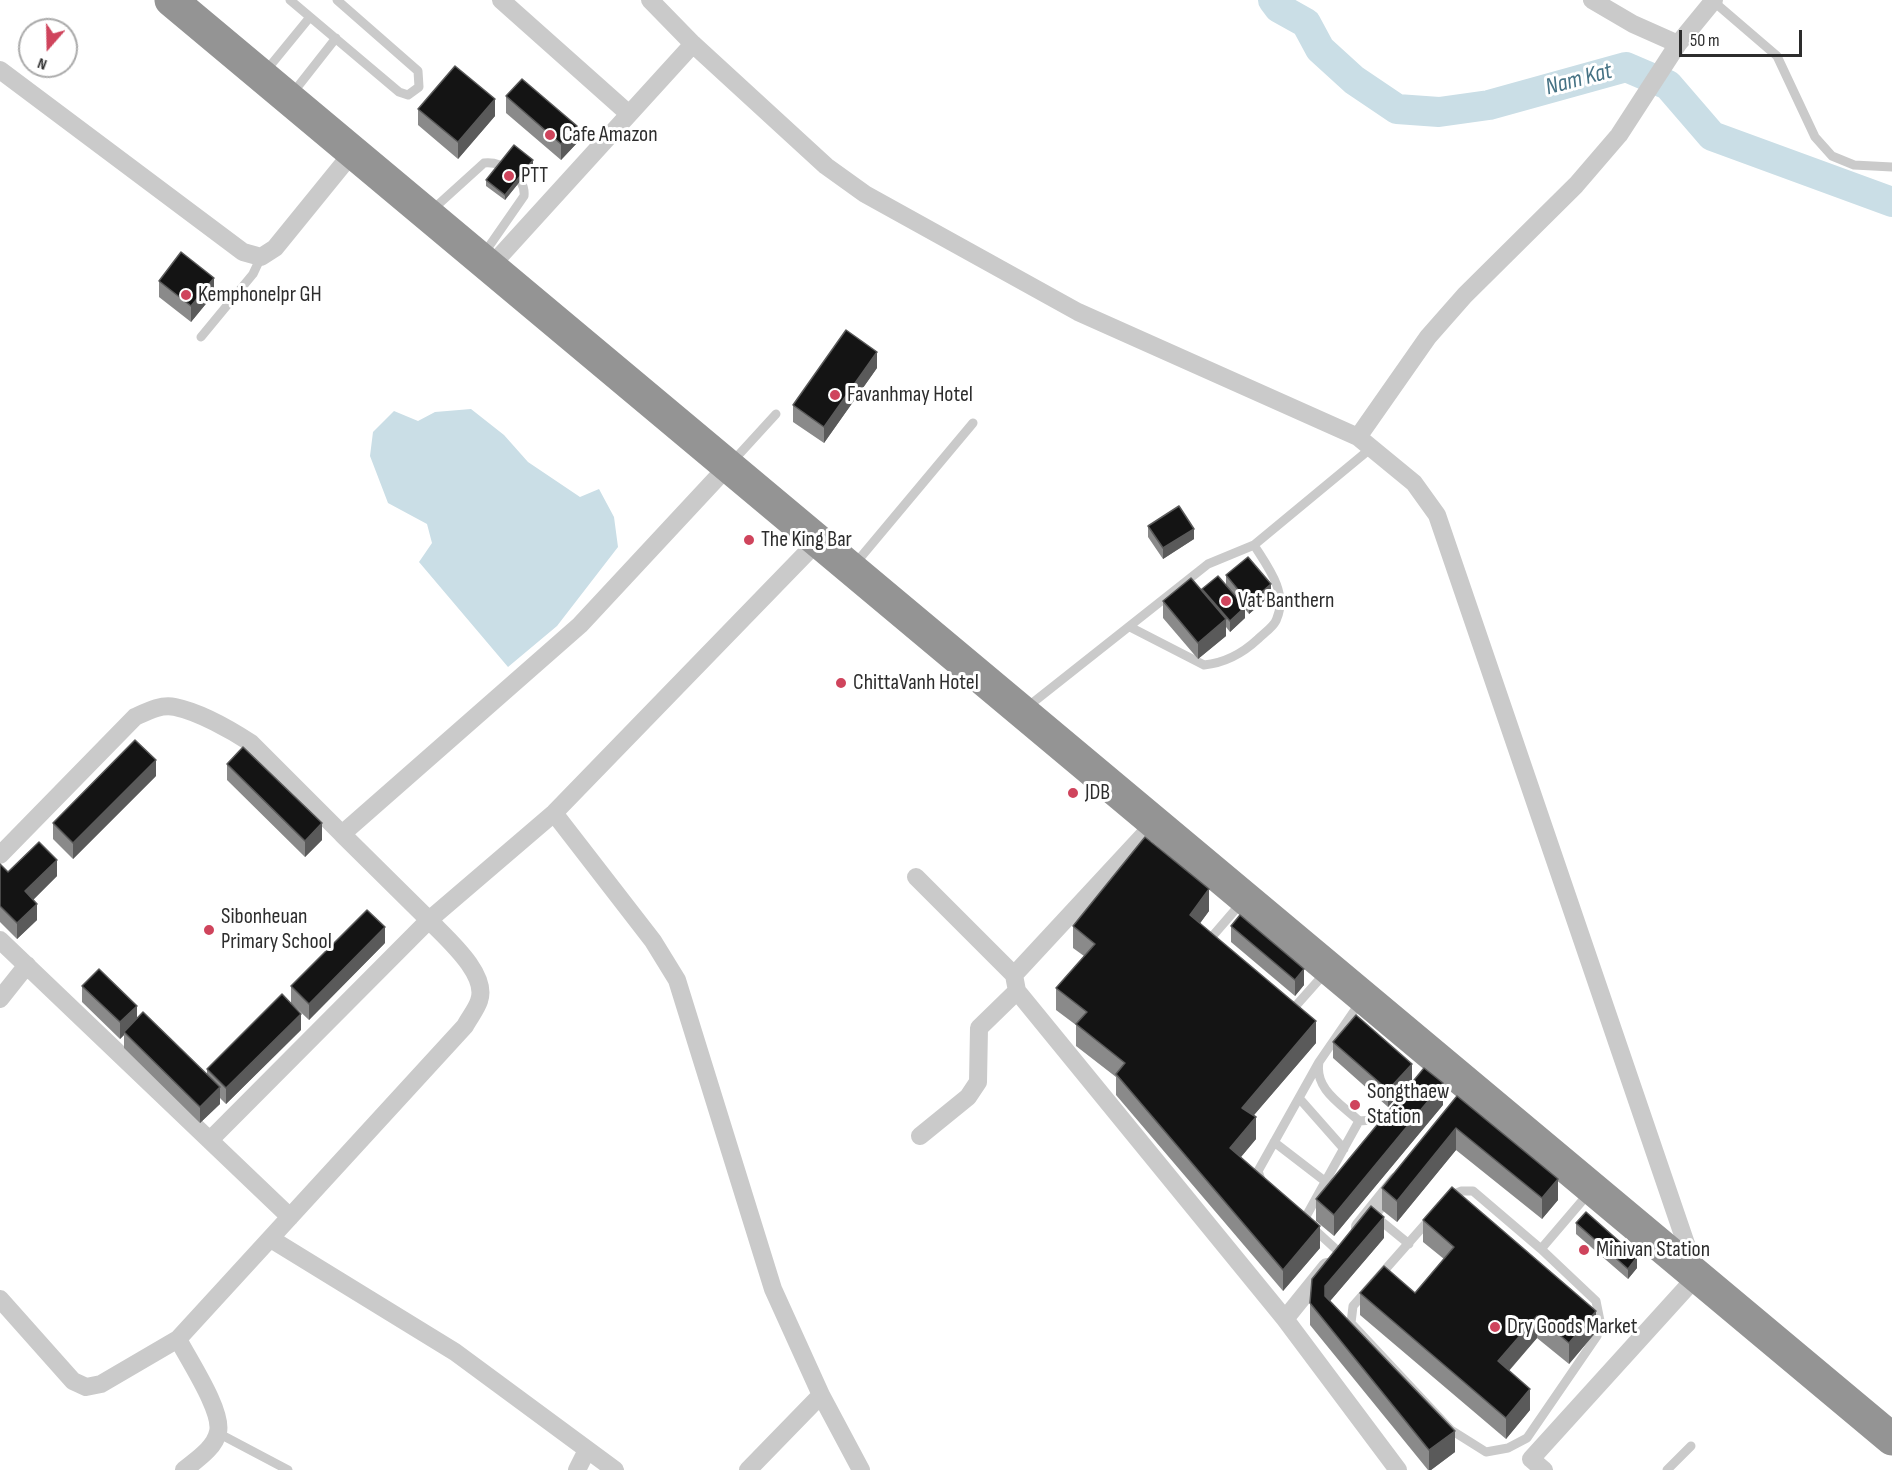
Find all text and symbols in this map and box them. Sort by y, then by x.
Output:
north arrow [18,18,78,78]
scale bar [1682,18,1805,56]
text: 50 m [1690,30,1720,51]
text: N [35,53,50,74]
water label: Nam Kat [1543,57,1615,103]
place label: Cafe Amazon [562,122,658,148]
marker: Cafe Amazon [543,128,557,142]
place label: PTT [521,163,548,189]
marker: PTT [502,169,516,183]
place label: Kemphonelpr GH [198,282,322,308]
marker: Kemphonelpr GH [179,288,193,302]
place label: Favanhmay Hotel [847,382,973,408]
marker: Favanhmay Hotel [828,388,842,402]
place label: The King Bar [761,527,852,553]
marker: The King Bar [742,533,756,547]
place label: Vat Banthern [1238,588,1334,614]
marker: Vat Banthern [1219,594,1233,608]
place label: ChittaVanh Hotel [853,670,979,696]
marker: ChittaVanh Hotel [834,676,848,690]
place label: JDB [1085,780,1110,806]
marker: JDB [1066,786,1080,800]
place label: Sibonheuan Primary School [221,904,332,956]
marker: Sibonheuan Primary School [202,923,216,937]
place label: Songthaew Station [1367,1079,1449,1130]
marker: Songthaew Station [1348,1098,1362,1112]
place label: Minivan Station [1596,1237,1710,1263]
marker: Minivan Station [1577,1243,1591,1257]
place label: Dry Goods Market [1507,1314,1638,1340]
marker: Dry Goods Market [1488,1320,1502,1334]

